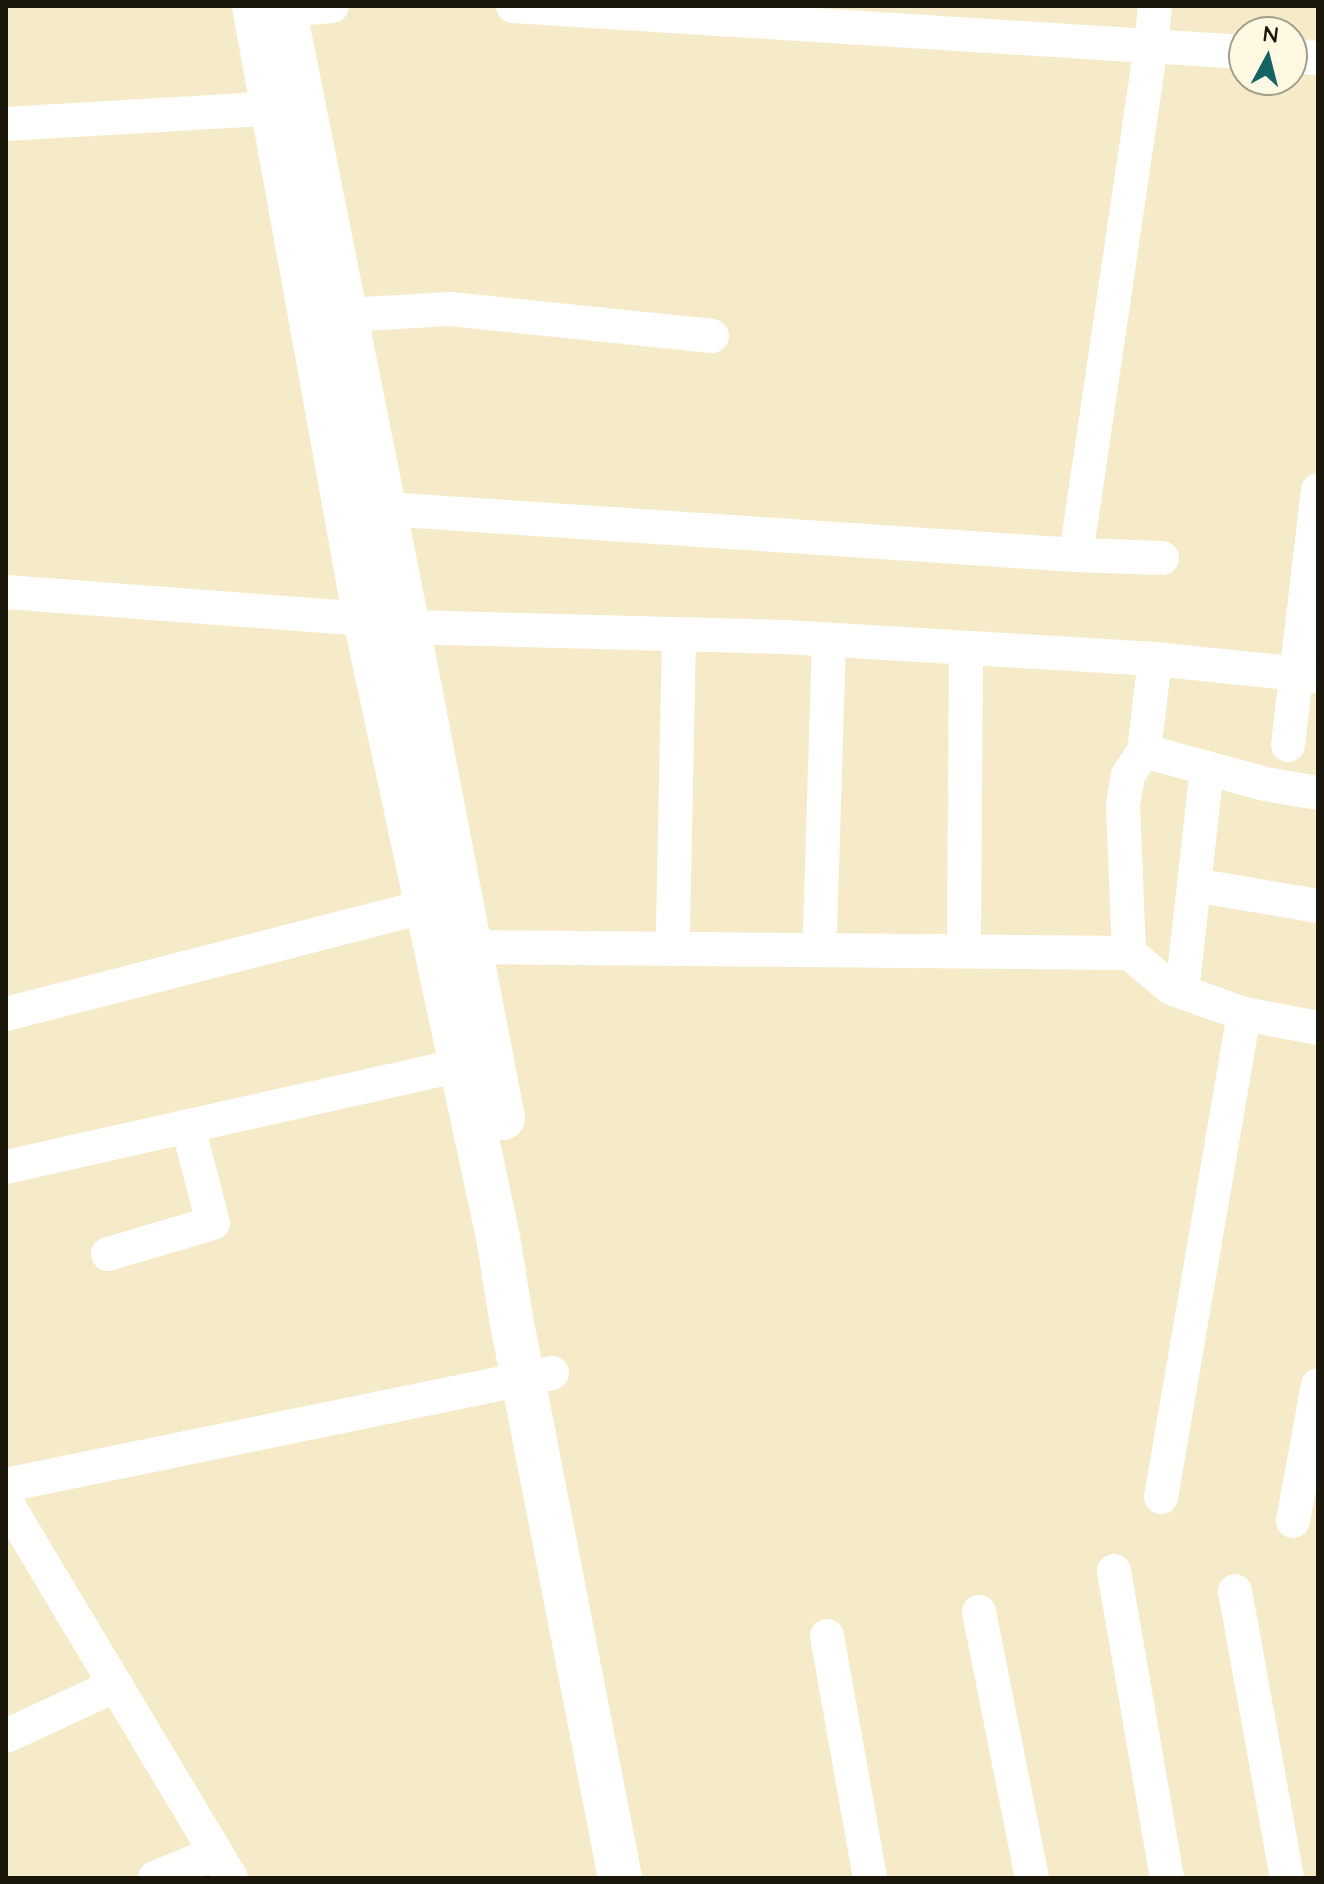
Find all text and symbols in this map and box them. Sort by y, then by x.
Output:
north arrow [1228,16,1308,96]
text: N [1261,19,1280,49]

